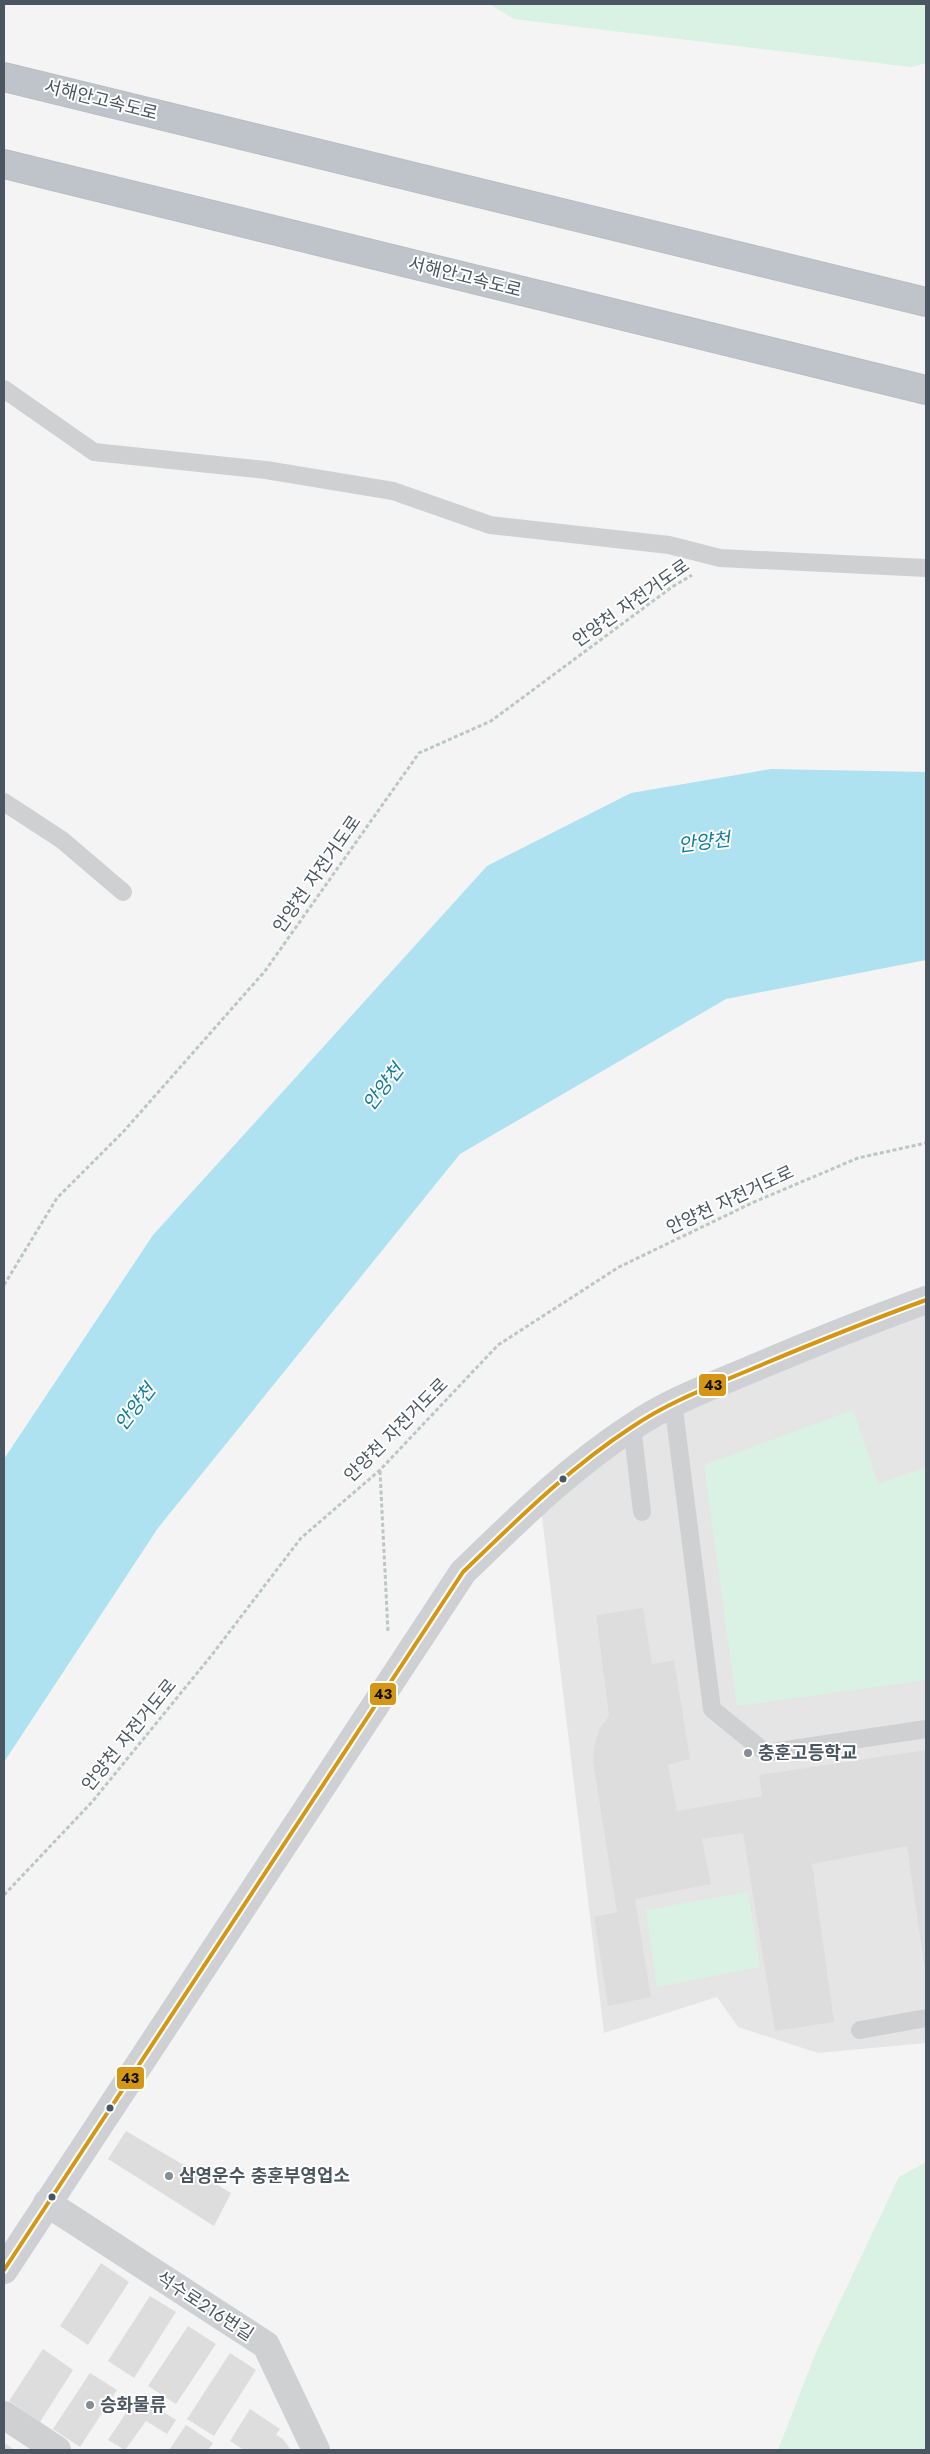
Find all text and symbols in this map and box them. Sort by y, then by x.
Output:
street label: 서해안고속도로 [42,73,160,127]
street label: 서해안고속도로 [406,250,524,304]
street label: 안양천 자전거도로 [567,553,695,653]
street label: 안양천 자전거도로 [267,810,367,938]
water label: 안양천 [676,825,733,859]
water label: 안양천 [356,1057,411,1116]
street label: 안양천 자전거도로 [662,1159,798,1241]
street label: 안양천 자전거도로 [338,1372,454,1488]
line badge: 43 [698,1373,727,1397]
text: 43 [704,1375,723,1395]
water label: 안양천 [108,1377,163,1436]
unlabelled marker [558,1474,568,1484]
street label: 안양천 자전거도로 [76,1673,182,1797]
line badge: 43 [369,1682,397,1706]
text: 43 [374,1684,393,1704]
place label: 충훈고등학교 [758,1740,857,1766]
marker: 충훈고등학교 [742,1747,754,1759]
line badge: 43 [116,2066,145,2090]
text: 43 [121,2068,140,2088]
unlabelled marker [105,2103,115,2113]
place label: 삼영운수 충훈부영업소 [179,2163,350,2189]
marker: 삼영운수 충훈부영업소 [163,2170,175,2182]
unlabelled marker [47,2192,57,2202]
street label: 석수로216번길 [151,2265,259,2347]
place label: 승화물류 [100,2392,166,2418]
marker: 승화물류 [84,2399,96,2411]

